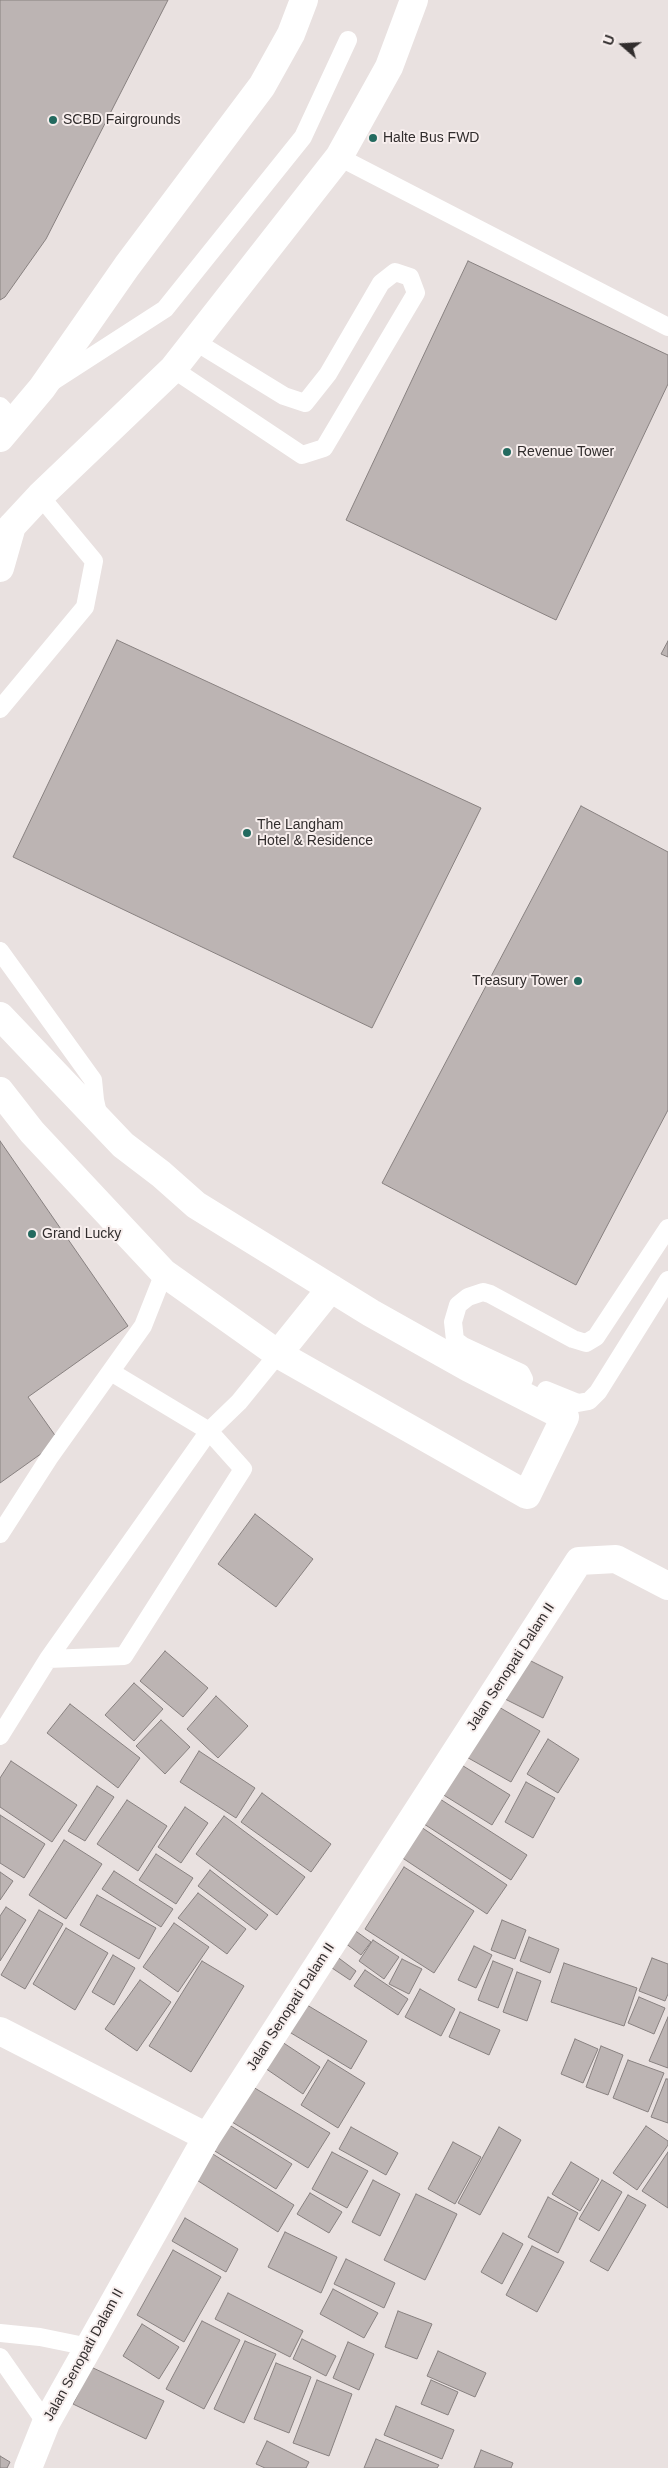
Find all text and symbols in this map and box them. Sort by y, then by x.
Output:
north arrow [598,20,648,70]
text: U [600,33,618,48]
place label: SCBD Fairgrounds [63,112,180,128]
marker: SCBD Fairgrounds [47,114,59,126]
place label: Halte Bus FWD [383,130,479,146]
marker: Halte Bus FWD [367,132,379,144]
place label: Revenue Tower [517,444,614,460]
marker: Revenue Tower [501,446,513,458]
place label: The Langham Hotel & Residence [257,817,373,850]
marker: The Langham Hotel & Residence [241,827,253,839]
place label: Treasury Tower [472,973,568,989]
marker: Treasury Tower [572,975,584,987]
place label: Grand Lucky [42,1226,121,1242]
marker: Grand Lucky [26,1228,38,1240]
street label: Jalan Senopati Dalam II [463,1600,559,1734]
street label: Jalan Senopati Dalam II [243,1940,339,2074]
street label: Jalan Senopati Dalam II [41,2286,127,2424]

